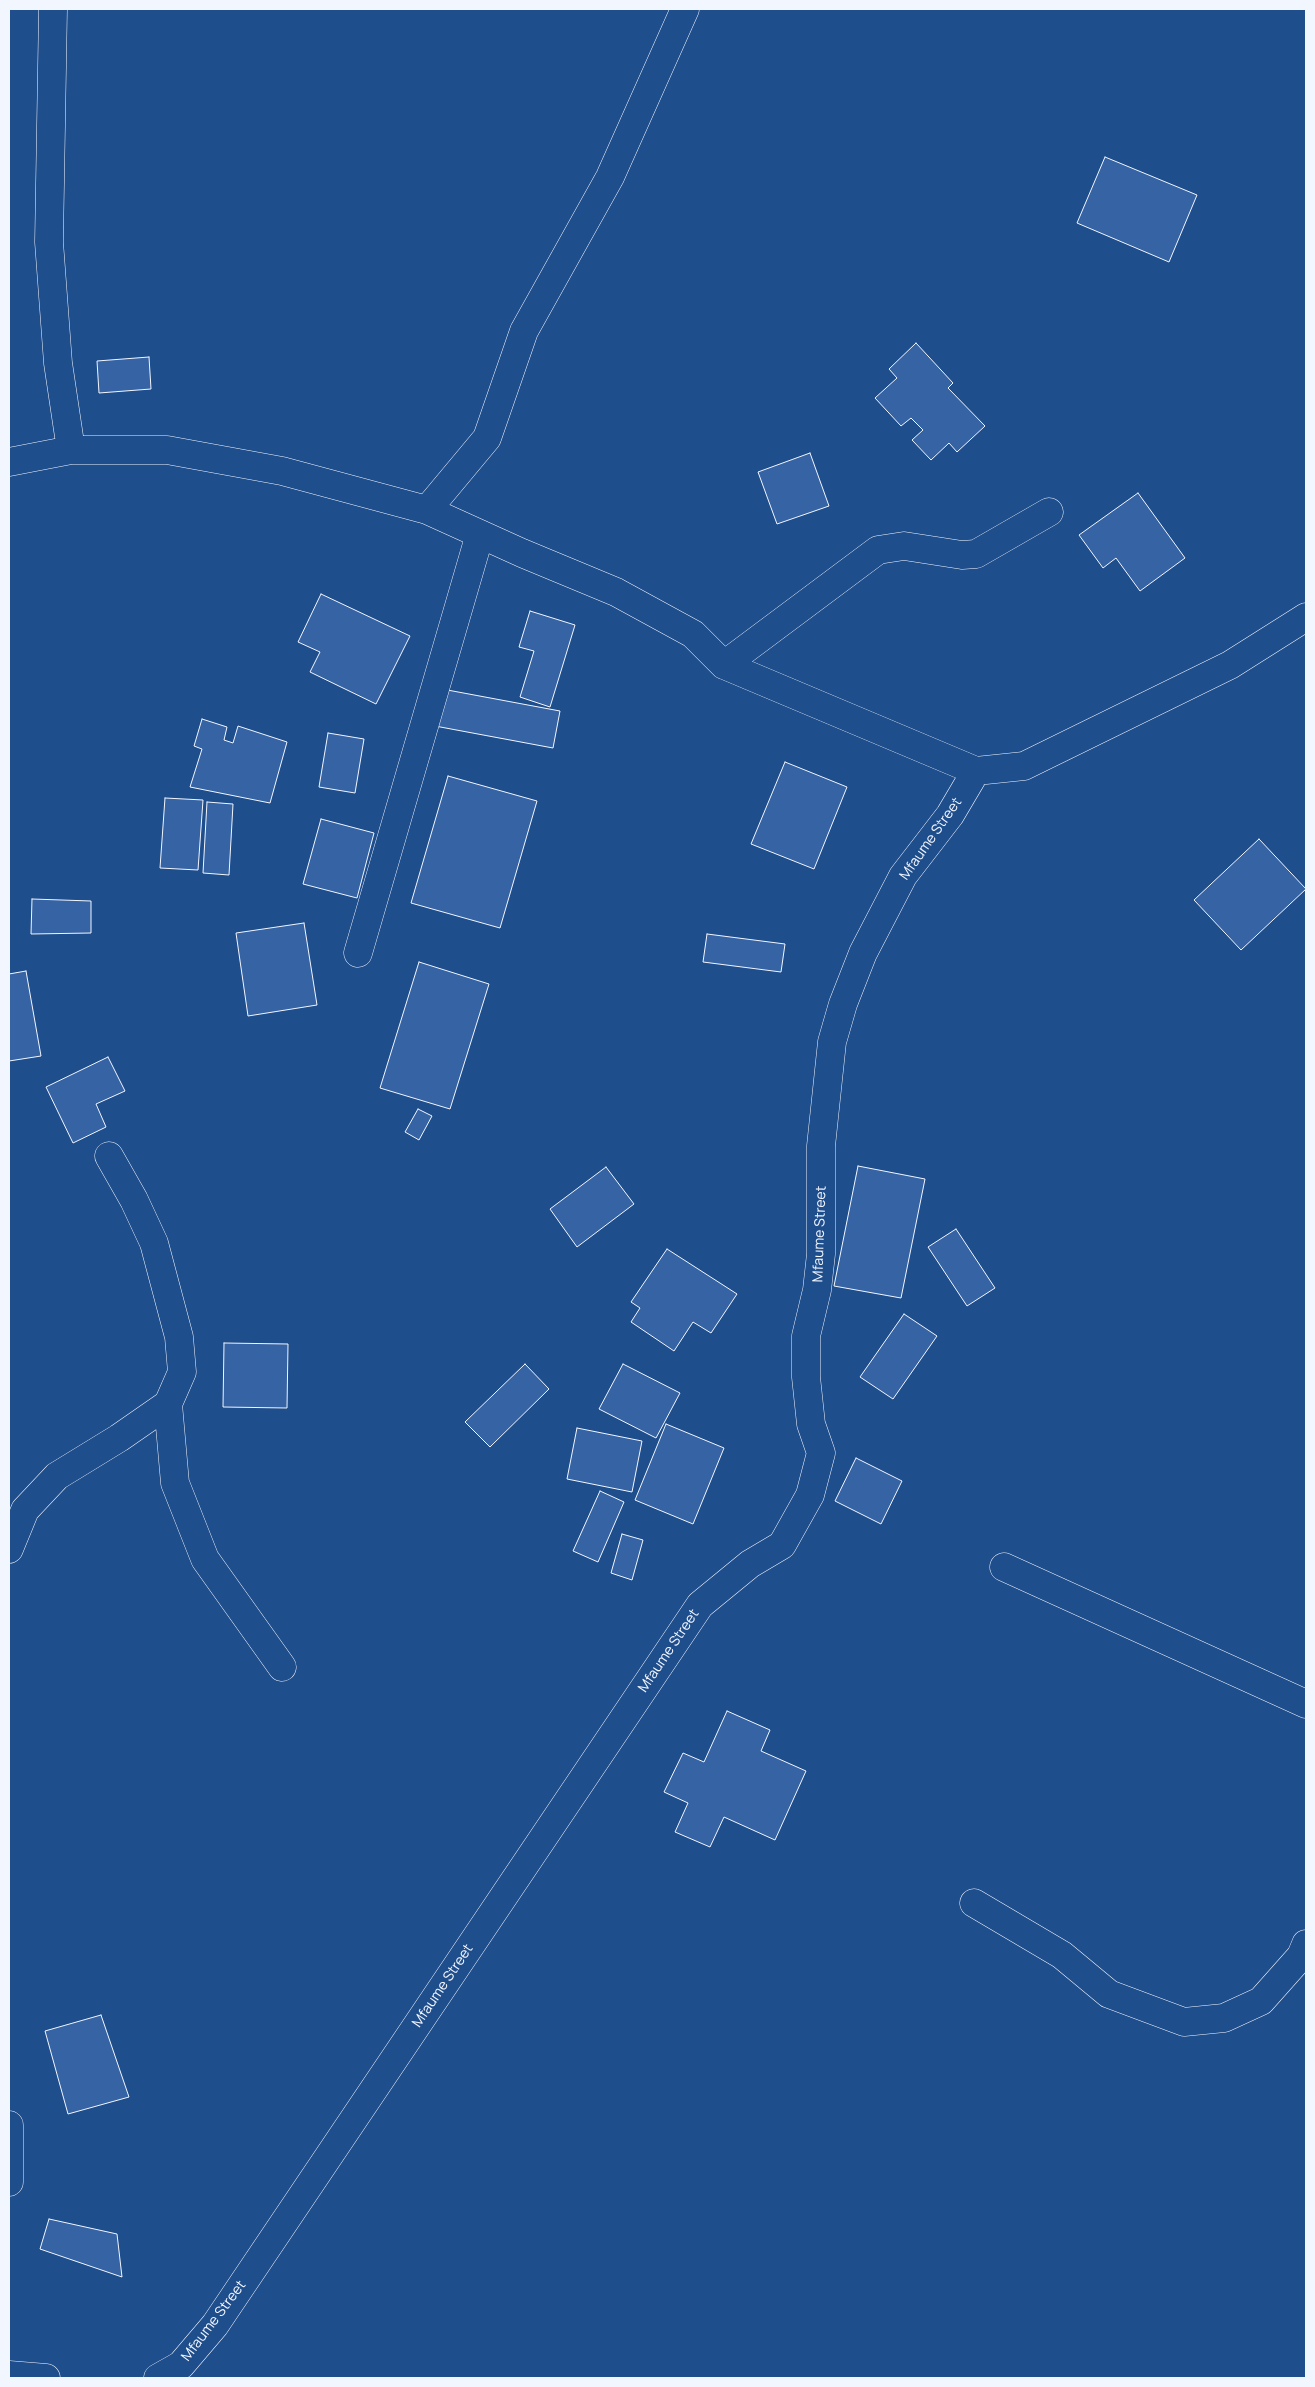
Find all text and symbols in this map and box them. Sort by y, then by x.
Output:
street label: Mfaume Street [896,795,966,883]
street label: Mfaume Street [810,1185,830,1283]
street label: Mfaume Street [635,1606,703,1696]
street label: Mfaume Street [409,1941,477,2031]
street label: Mfaume Street [178,2277,250,2365]

